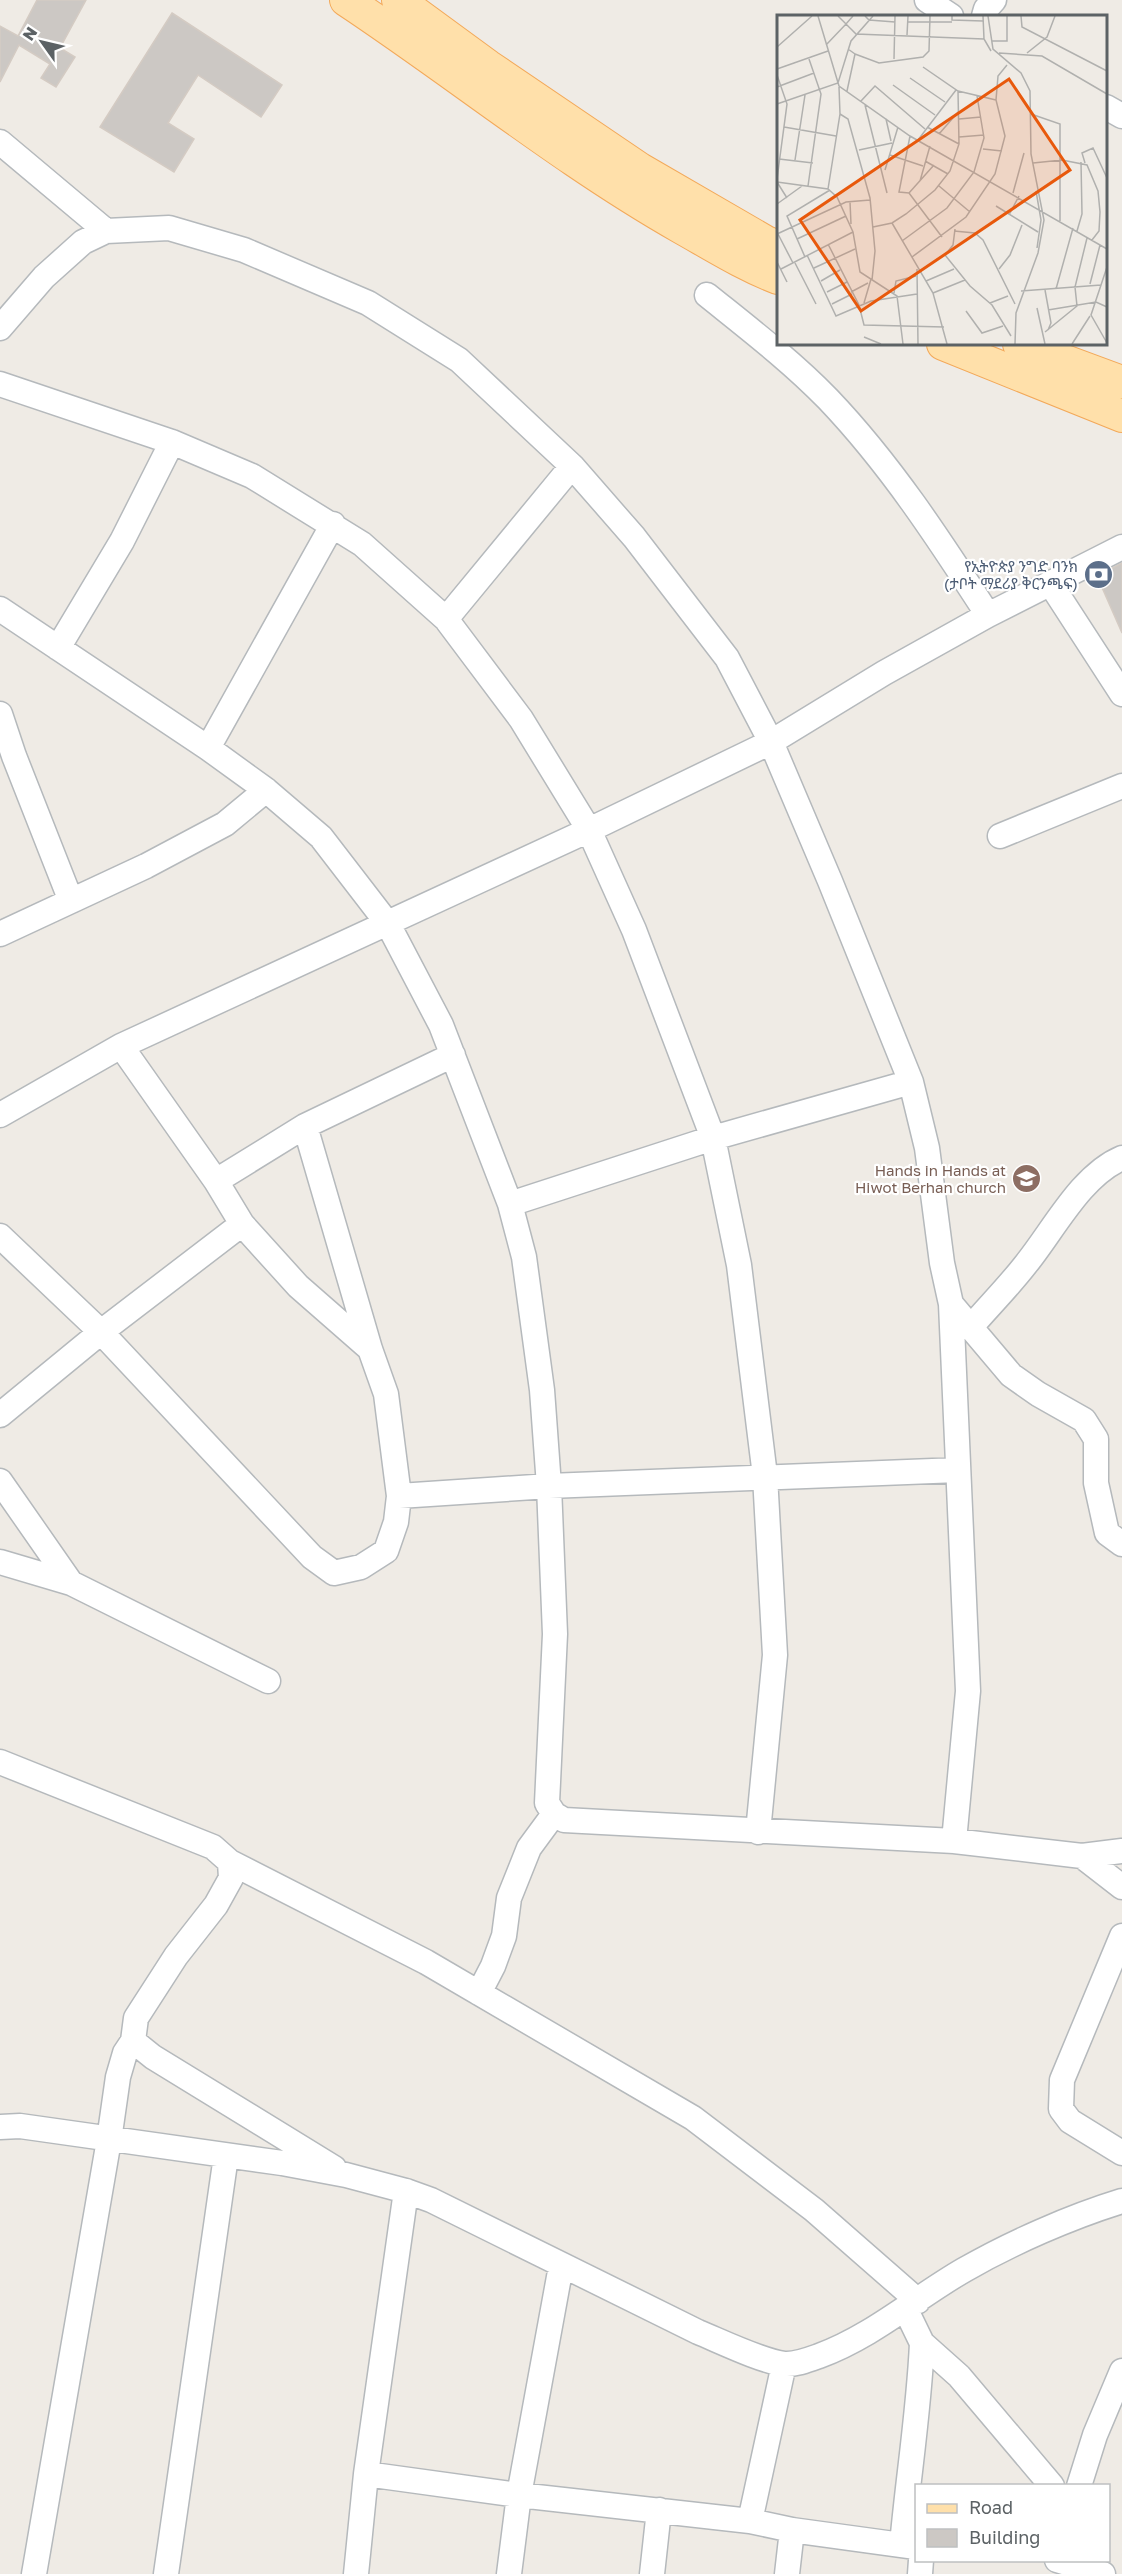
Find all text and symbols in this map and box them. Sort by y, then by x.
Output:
north arrow [12,12,72,72]
inset map [777,15,1107,345]
text: N [18,23,41,44]
place label: የኢትዮጵያ ንግድ ባንክ (ታቦት ማደሪያ ቅርንጫፍ) [944,557,1078,592]
bank icon: የኢትዮጵያ ንግድ ባንክ (ታቦት ማደሪያ ቅርንጫፍ) [1083,559,1115,591]
place label: Hands in Hands at Hiwot Berhan church [855,1161,1006,1196]
school or university icon: Hands in Hands at Hiwot Berhan church [1011,1163,1043,1195]
legend [915,2484,1110,2562]
text: Road [969,2496,1013,2518]
text: Building [969,2526,1040,2548]

